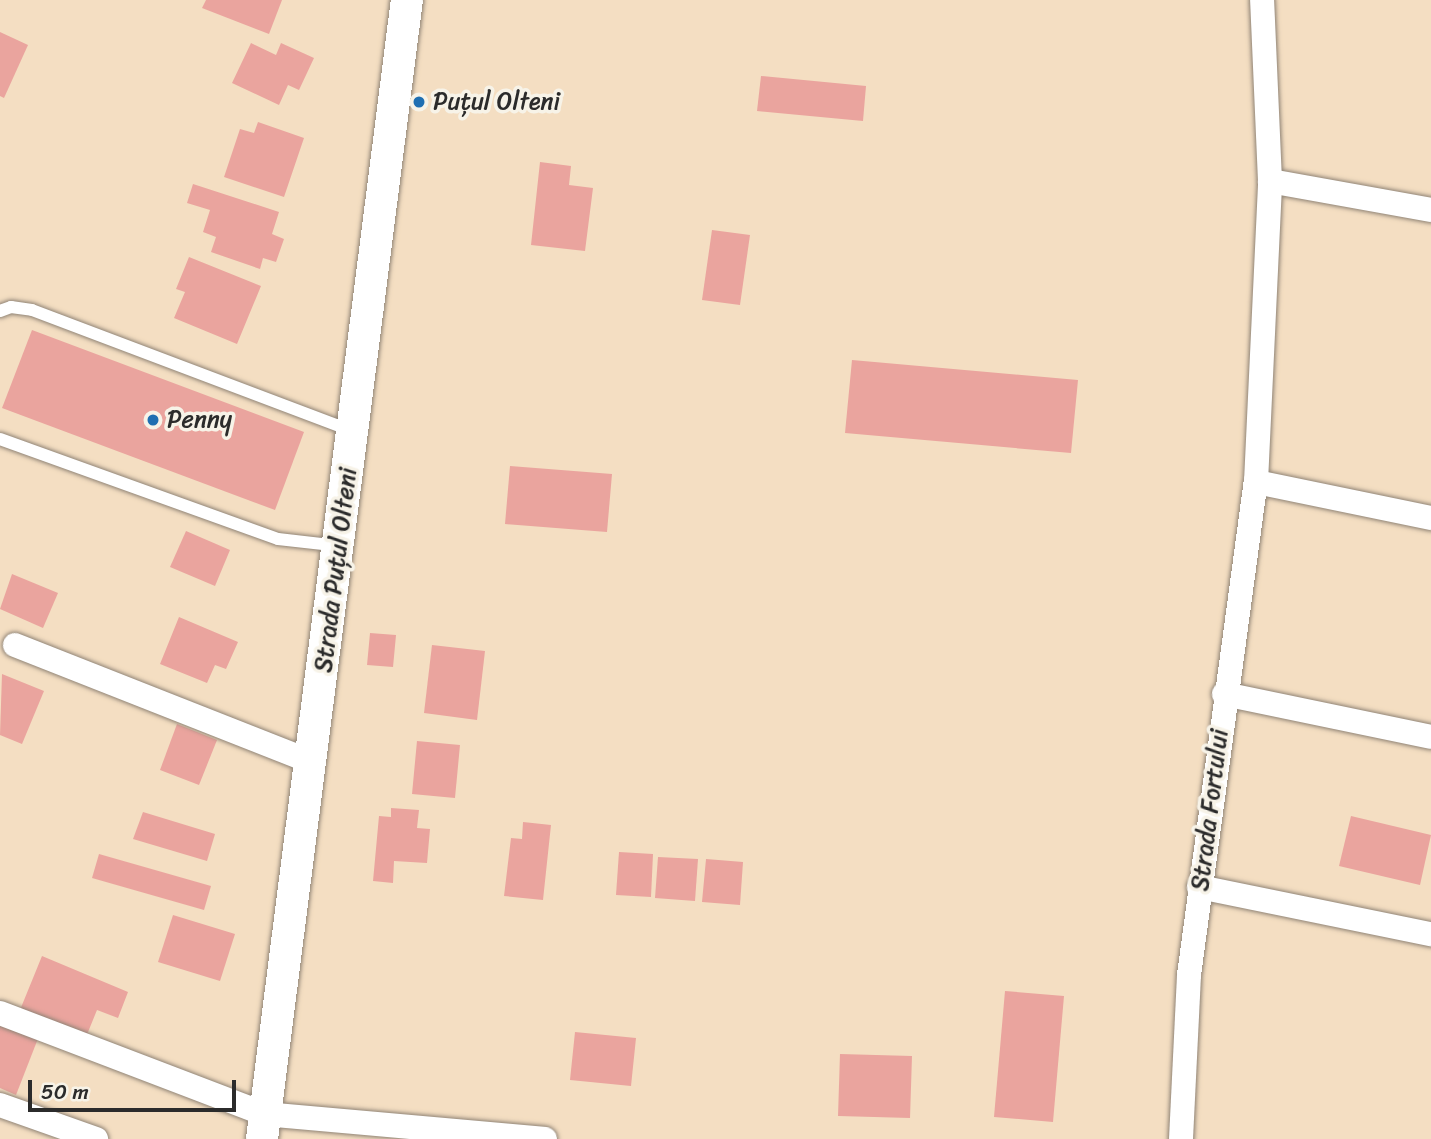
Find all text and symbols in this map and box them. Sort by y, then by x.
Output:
place label: Puțul Olteni [433,88,562,116]
marker: Puțul Olteni [411,94,427,110]
place label: Penny [167,406,232,434]
marker: Penny [145,412,161,428]
street label: Strada Puțul Olteni [309,465,363,675]
street label: Strada Fortului [1186,727,1234,893]
scale bar [32,1066,240,1110]
text: 50 m [41,1073,89,1111]

